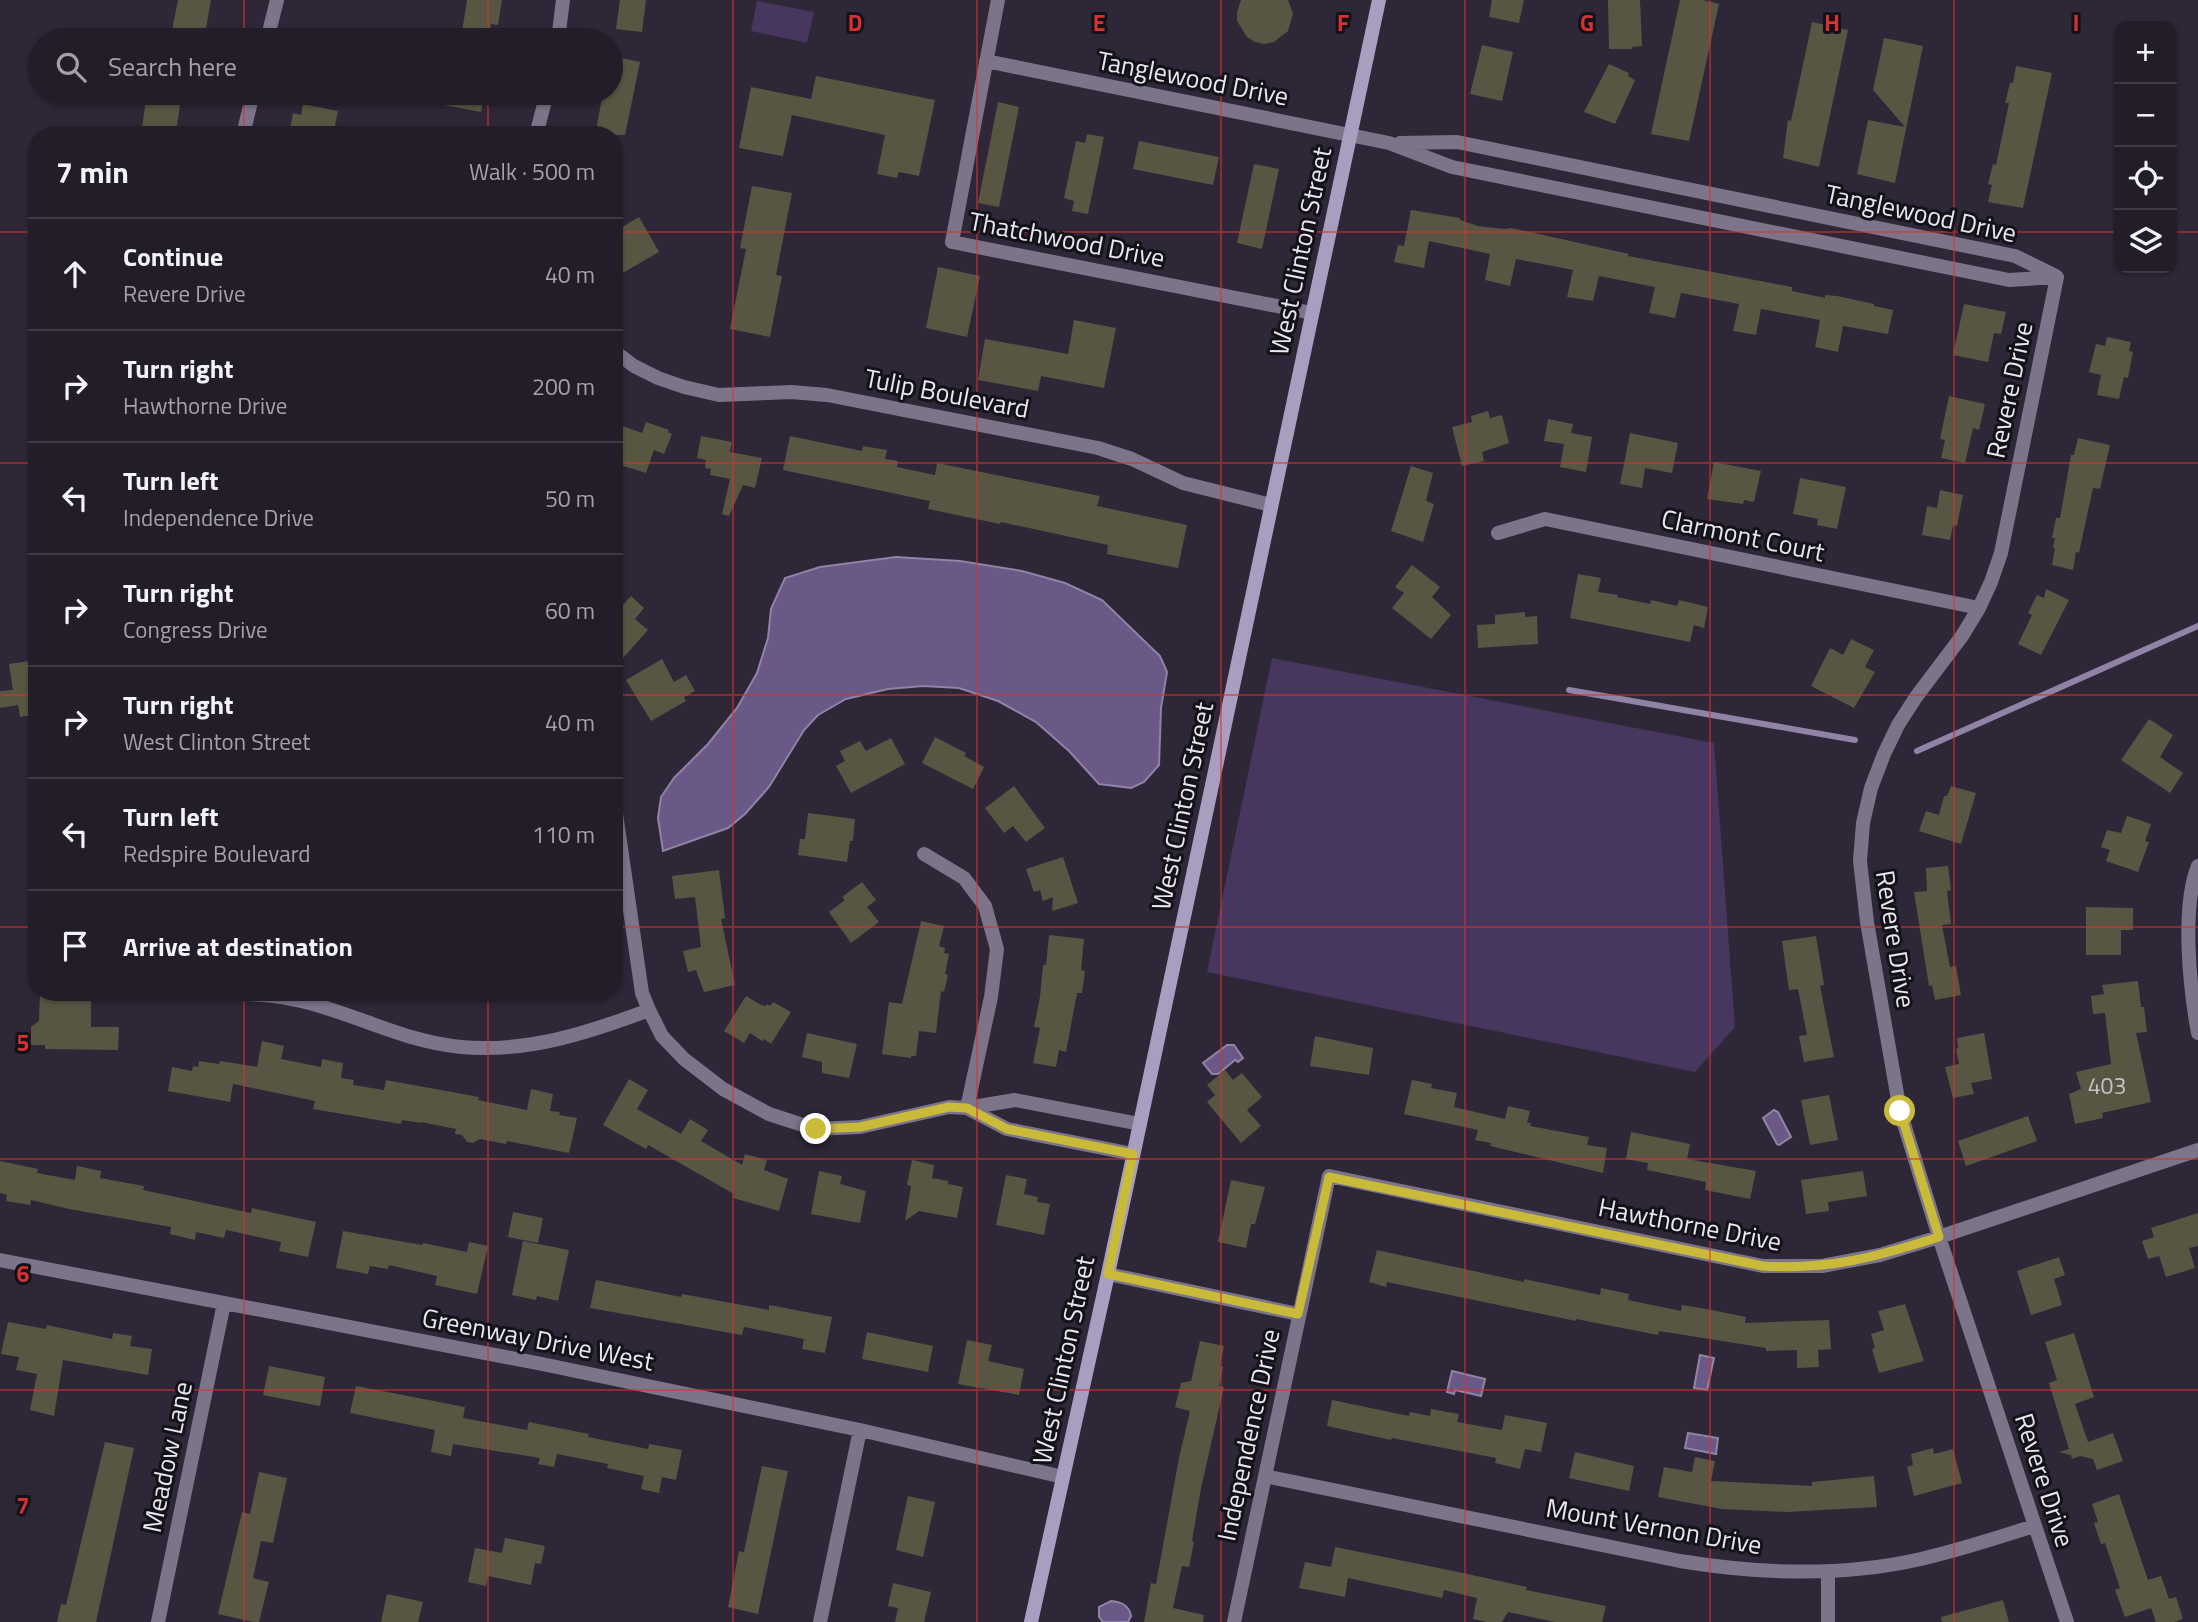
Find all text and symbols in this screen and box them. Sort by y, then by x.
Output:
text: D [848,5,862,40]
text: E [1093,5,1105,40]
text: F [1337,5,1349,40]
text: G [1580,5,1594,40]
text: H [1824,5,1840,40]
text: I [2073,5,2079,40]
map controls [2114,21,2177,273]
button: + [2114,21,2177,84]
search box [28,28,623,105]
street label: Tanglewood Drive [1094,40,1292,116]
text: Search here [108,47,237,86]
icon: search [52,48,90,86]
button: − [2114,84,2177,147]
street label: West Clinton Street [1259,143,1341,359]
button: locate [2114,147,2177,210]
text: 7 min [56,149,129,195]
text: Walk · 500 m [469,154,595,189]
street label: Tanglewood Drive [1822,174,2020,252]
street label: Thatchwood Drive [966,201,1168,277]
button: layers [2114,210,2177,273]
text: Continue [123,237,223,276]
icon: ahead [56,255,94,293]
text: 40 m [545,257,595,292]
text: Revere Drive [123,276,246,311]
street label: Revere Drive [1976,318,2042,462]
text: Turn right [123,349,234,388]
street label: Tulip Boulevard [862,358,1032,428]
icon: right [56,367,94,405]
text: 200 m [532,369,595,404]
text: Hawthorne Drive [123,388,287,423]
text: Turn left [123,461,218,500]
icon: left [56,479,94,517]
text: 50 m [545,481,595,516]
street label: Clarmont Court [1658,499,1828,571]
text: Independence Drive [123,500,314,535]
text: Turn right [123,573,234,612]
icon: right [56,591,94,629]
text: 60 m [545,593,595,628]
text: Congress Drive [123,612,268,647]
text: Turn right [123,685,234,724]
street label: West Clinton Street [1141,698,1223,914]
icon: right [56,703,94,741]
text: 40 m [545,705,595,740]
text: West Clinton Street [123,724,310,759]
text: Turn left [123,797,218,836]
icon: left [56,815,94,853]
text: 110 m [532,817,595,852]
text: Redspire Boulevard [123,836,311,871]
street label: Revere Drive [1866,868,1926,1010]
icon: arrive [56,927,94,965]
text: Arrive at destination [123,927,353,966]
text: 5 [17,1025,29,1060]
house number: 403 [2088,1068,2126,1103]
route start [1884,1095,1915,1126]
route end [800,1113,831,1144]
street label: Hawthorne Drive [1595,1187,1785,1261]
street label: West Clinton Street [1022,1252,1104,1468]
text: 6 [17,1256,30,1291]
street label: Greenway Drive West [419,1297,657,1381]
street label: Independence Drive [1206,1325,1290,1545]
street label: Meadow Lane [132,1378,202,1536]
street label: Revere Drive [2005,1408,2085,1552]
text: 7 [17,1488,29,1523]
street label: Mount Vernon Drive [1543,1488,1765,1564]

